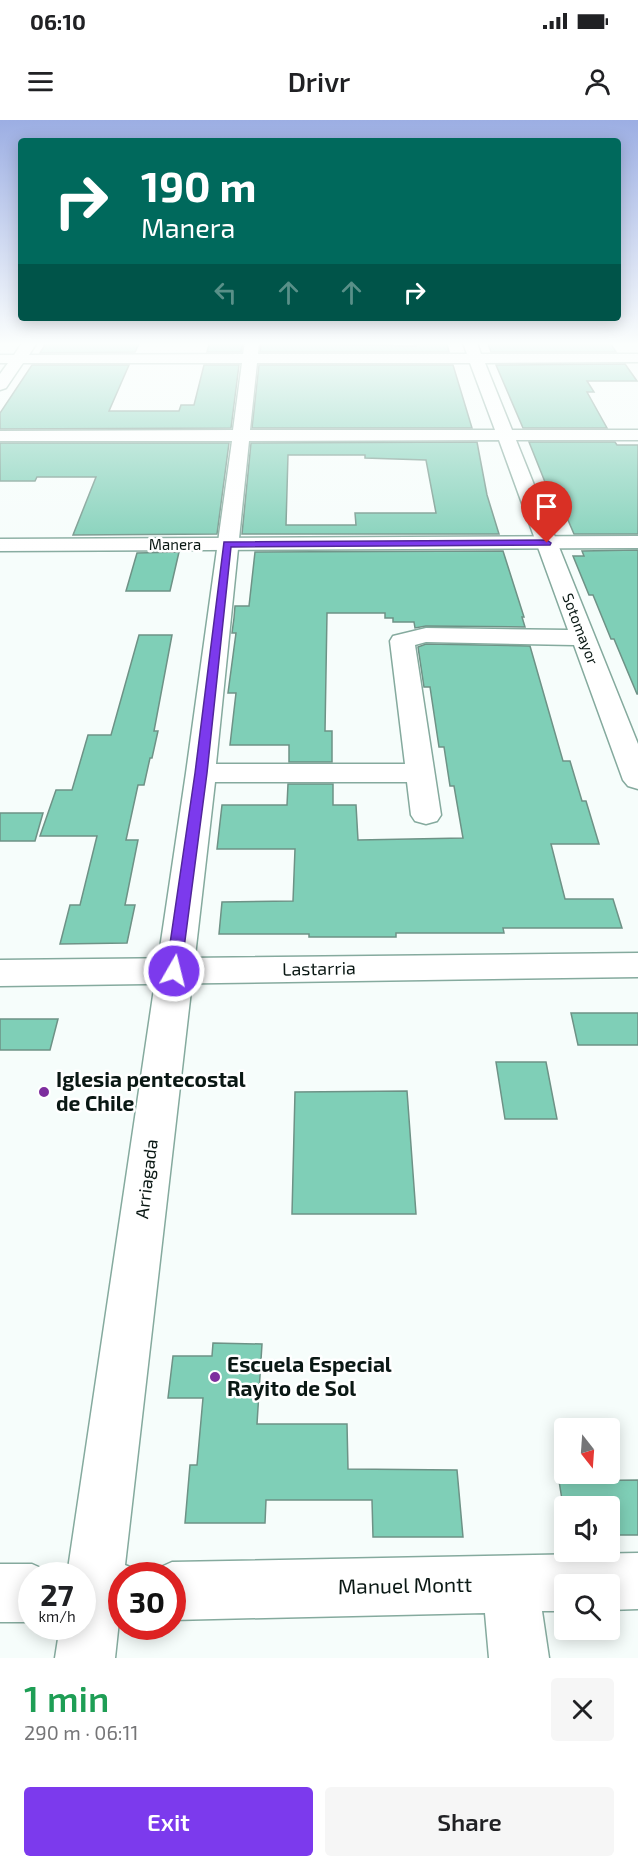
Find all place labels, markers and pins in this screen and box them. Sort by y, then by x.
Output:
pin [521,481,572,543]
place label: Iglesia pentecostal de Chile [56,1066,246,1115]
marker: Iglesia pentecostal de Chile [37,1085,51,1099]
place label: Escuela Especial Rayito de Sol [227,1351,392,1401]
marker: Escuela Especial Rayito de Sol [208,1370,222,1384]

